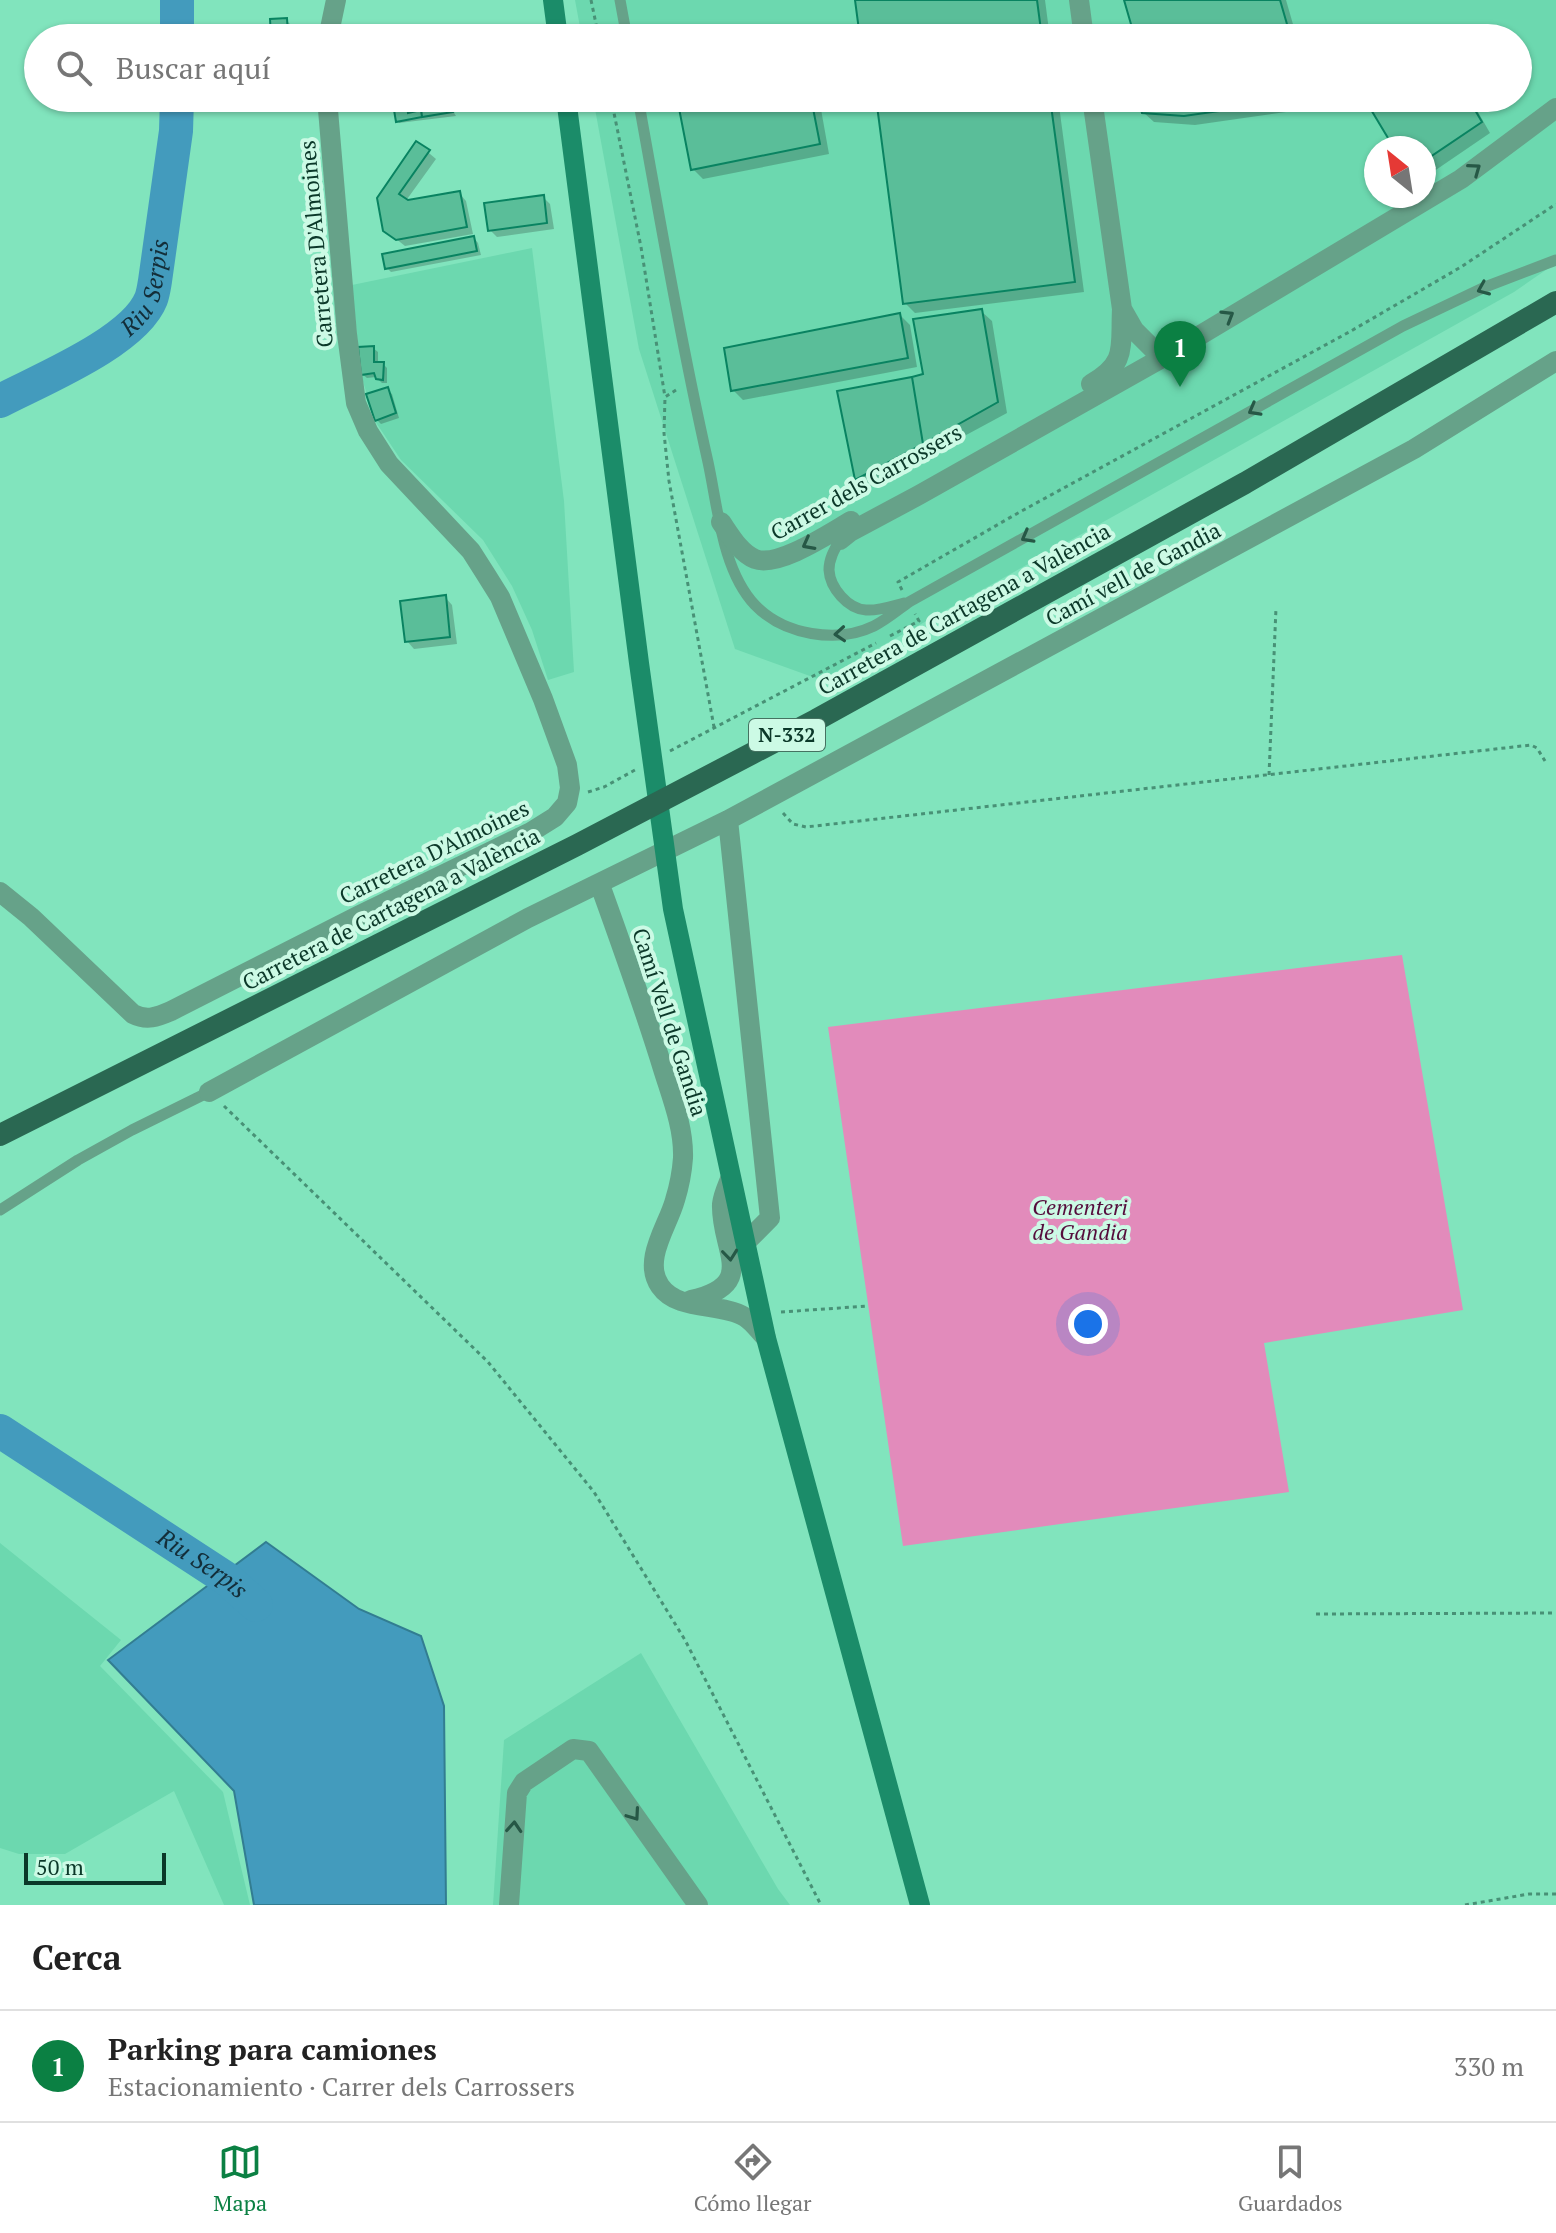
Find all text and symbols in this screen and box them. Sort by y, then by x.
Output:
search box [24,24,1532,112]
icon: search [52,46,96,90]
text: Buscar aquí [116,48,270,88]
north arrow [1364,136,1436,208]
street label: Carretera D'Almoines [292,139,339,349]
one-way arrow [1466,164,1481,178]
water label: Riu Serpis [112,237,176,343]
one-way arrow [1477,279,1492,295]
one-way arrow [1219,311,1234,326]
pin: 1 [1154,321,1206,387]
one-way arrow [1248,400,1263,416]
street label: Carrer dels Carrossers [765,417,966,546]
street label: Camí vell de Gandia [1040,515,1225,632]
street label: Carretera de Cartagena a València [812,516,1115,701]
one-way arrow [1020,527,1035,542]
one-way arrow [801,535,816,550]
one-way arrow [833,625,846,642]
road number: N-332 [749,719,825,751]
street label: Carretera D'Almoines [334,793,533,910]
street label: Carretera de Cartagena a València [237,821,544,996]
street label: Camí Vell de Gandia [626,924,715,1120]
park label: Cementeri de Gandia [1032,1192,1128,1246]
one-way arrow [721,1249,738,1262]
your location [1068,1304,1108,1344]
water label: Riu Serpis [151,1520,255,1605]
one-way arrow [624,1806,639,1820]
one-way arrow [505,1820,522,1833]
scale bar [24,1849,166,1885]
text: 50 m [36,1852,84,1881]
text: Cerca [32,1935,122,1980]
text: Parking para camiones [108,2029,437,2069]
text: 1 [51,2049,65,2083]
text: 330 m [1454,2049,1524,2083]
text: Estacionamiento · Carrer dels Carrossers [108,2069,575,2103]
tab: Mapa [213,2140,267,2217]
tab: Cómo llegar [694,2140,811,2217]
tab: Guardados [1238,2140,1343,2217]

